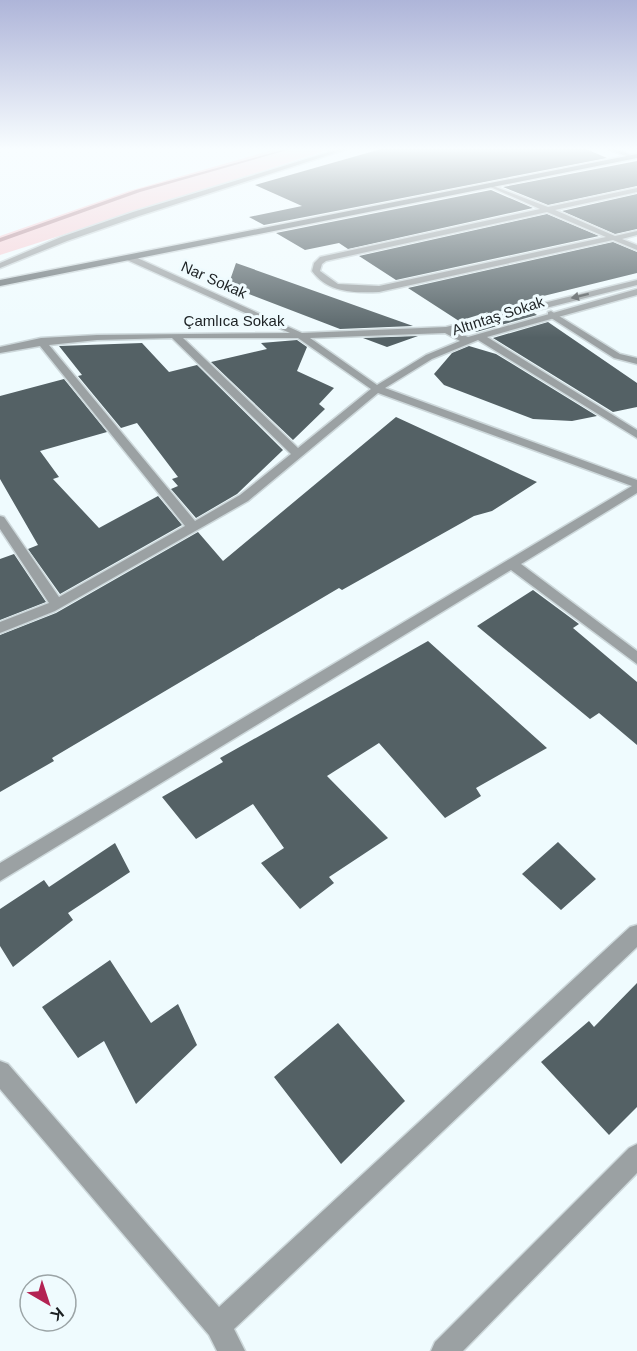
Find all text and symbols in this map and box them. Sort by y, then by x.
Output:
street label: Nar Sokak [179,258,250,302]
one-way arrow [571,291,589,301]
street label: Altıntaş Sokak [450,292,547,338]
street label: Çamlıca Sokak [184,312,285,329]
north arrow [18,1273,78,1333]
text: K [47,1304,67,1325]

